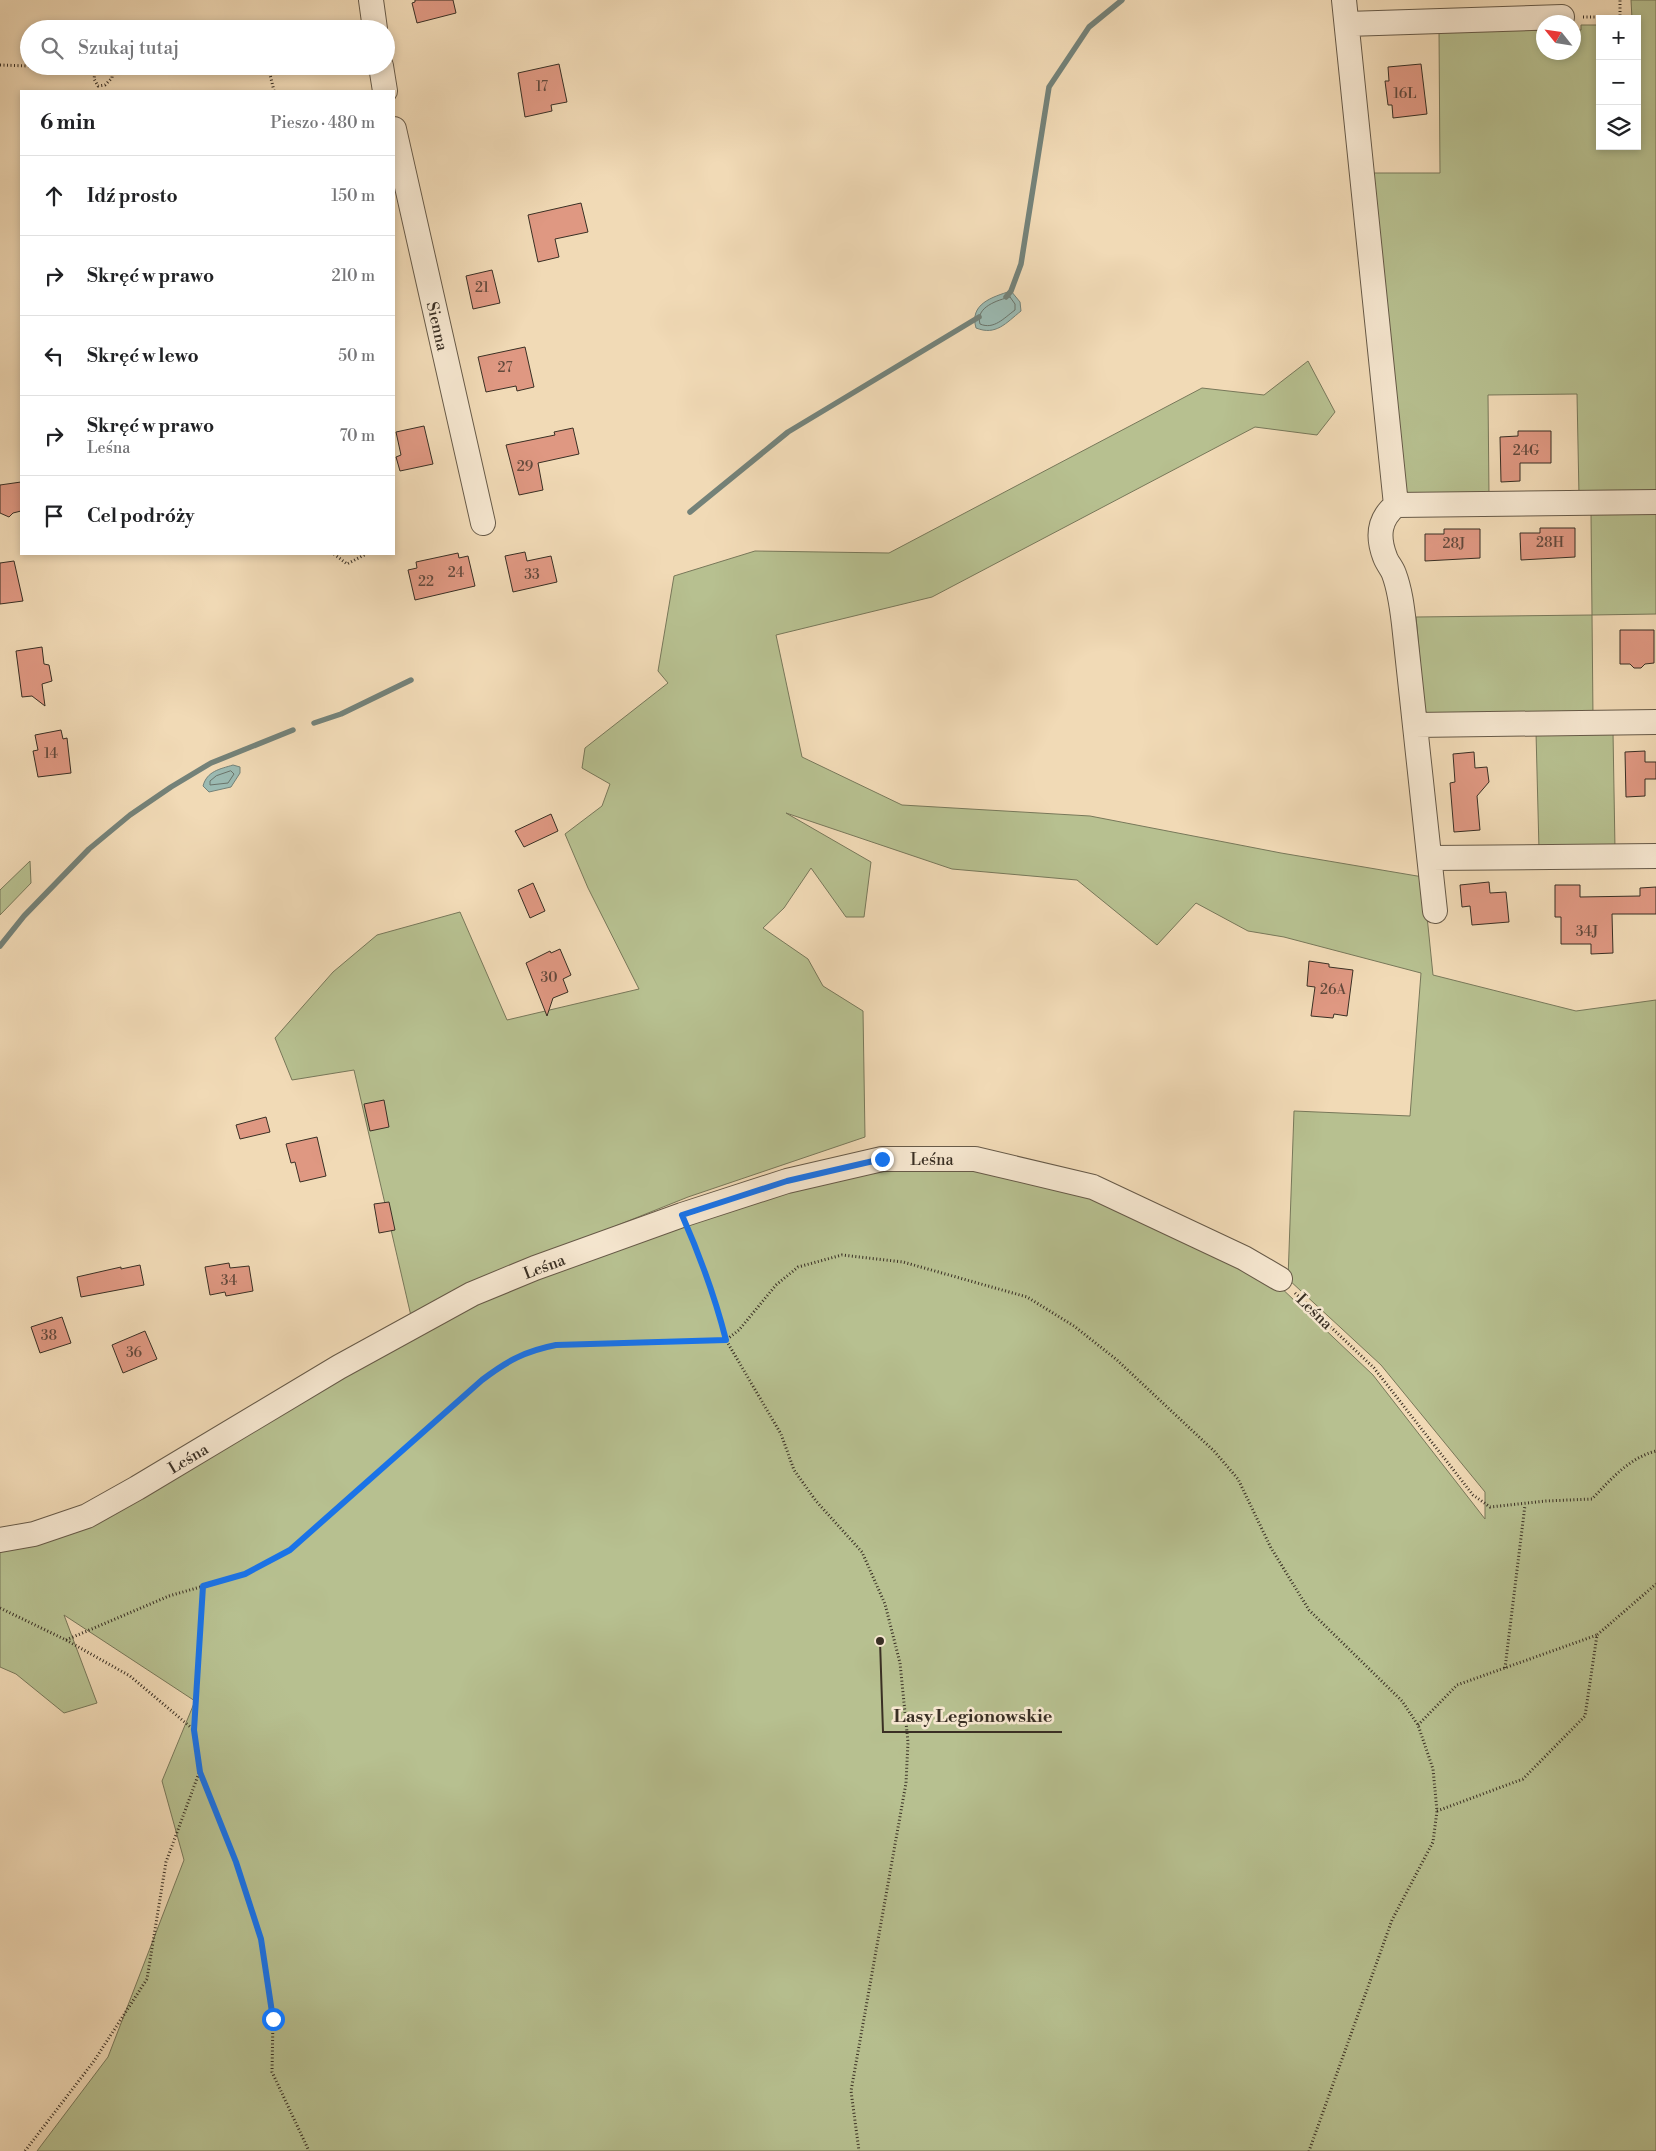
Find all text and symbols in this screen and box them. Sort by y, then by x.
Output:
north arrow [1536,15,1581,60]
map controls [1596,15,1641,150]
button: + [1596,15,1641,60]
search box [20,20,395,75]
icon: search [38,34,66,62]
text: Szukaj tutaj [78,36,179,60]
button: − [1596,60,1641,105]
house number: 17 [536,78,548,96]
house number: 16L [1393,85,1417,103]
button: layers [1596,105,1641,150]
text: 6 min [40,110,95,136]
text: Pieszo · 480 m [271,113,375,133]
icon: ahead [40,182,68,210]
text: Idź prosto [87,184,178,208]
text: 150 m [331,186,375,206]
icon: right [40,262,68,290]
text: Skręć w prawo [87,264,214,288]
text: 210 m [331,266,375,286]
house number: 21 [475,279,489,297]
street label: Sienna [422,300,453,354]
icon: left [40,342,68,370]
text: Skręć w lewo [87,344,199,368]
text: 50 m [338,346,375,366]
house number: 27 [498,359,512,377]
text: Skręć w prawo [87,414,214,438]
icon: right [40,422,68,450]
text: 70 m [339,426,375,446]
text: Leśna [87,438,130,458]
house number: 24G [1513,442,1540,460]
house number: 29 [517,458,533,476]
icon: arrive [40,502,68,530]
text: Cel podróży [87,504,194,528]
house number: 28H [1536,534,1565,552]
house number: 28J [1442,535,1466,553]
house number: 24 [448,564,464,582]
house number: 33 [524,566,540,584]
house number: 22 [418,573,434,591]
house number: 14 [44,745,58,763]
house number: 34J [1576,923,1598,941]
house number: 30 [540,969,558,987]
house number: 26A [1320,981,1346,999]
route end [871,1148,894,1171]
street label: Leśna [910,1150,955,1170]
street label: Leśna [521,1250,569,1284]
house number: 34 [221,1272,237,1290]
street label: Leśna [1292,1289,1337,1335]
house number: 38 [41,1327,57,1345]
house number: 36 [126,1344,143,1362]
street label: Leśna [165,1439,213,1479]
callout: Lasy Legionowskie [883,1699,1062,1732]
text: Lasy Legionowskie [894,1705,1053,1728]
route start [262,2008,285,2031]

